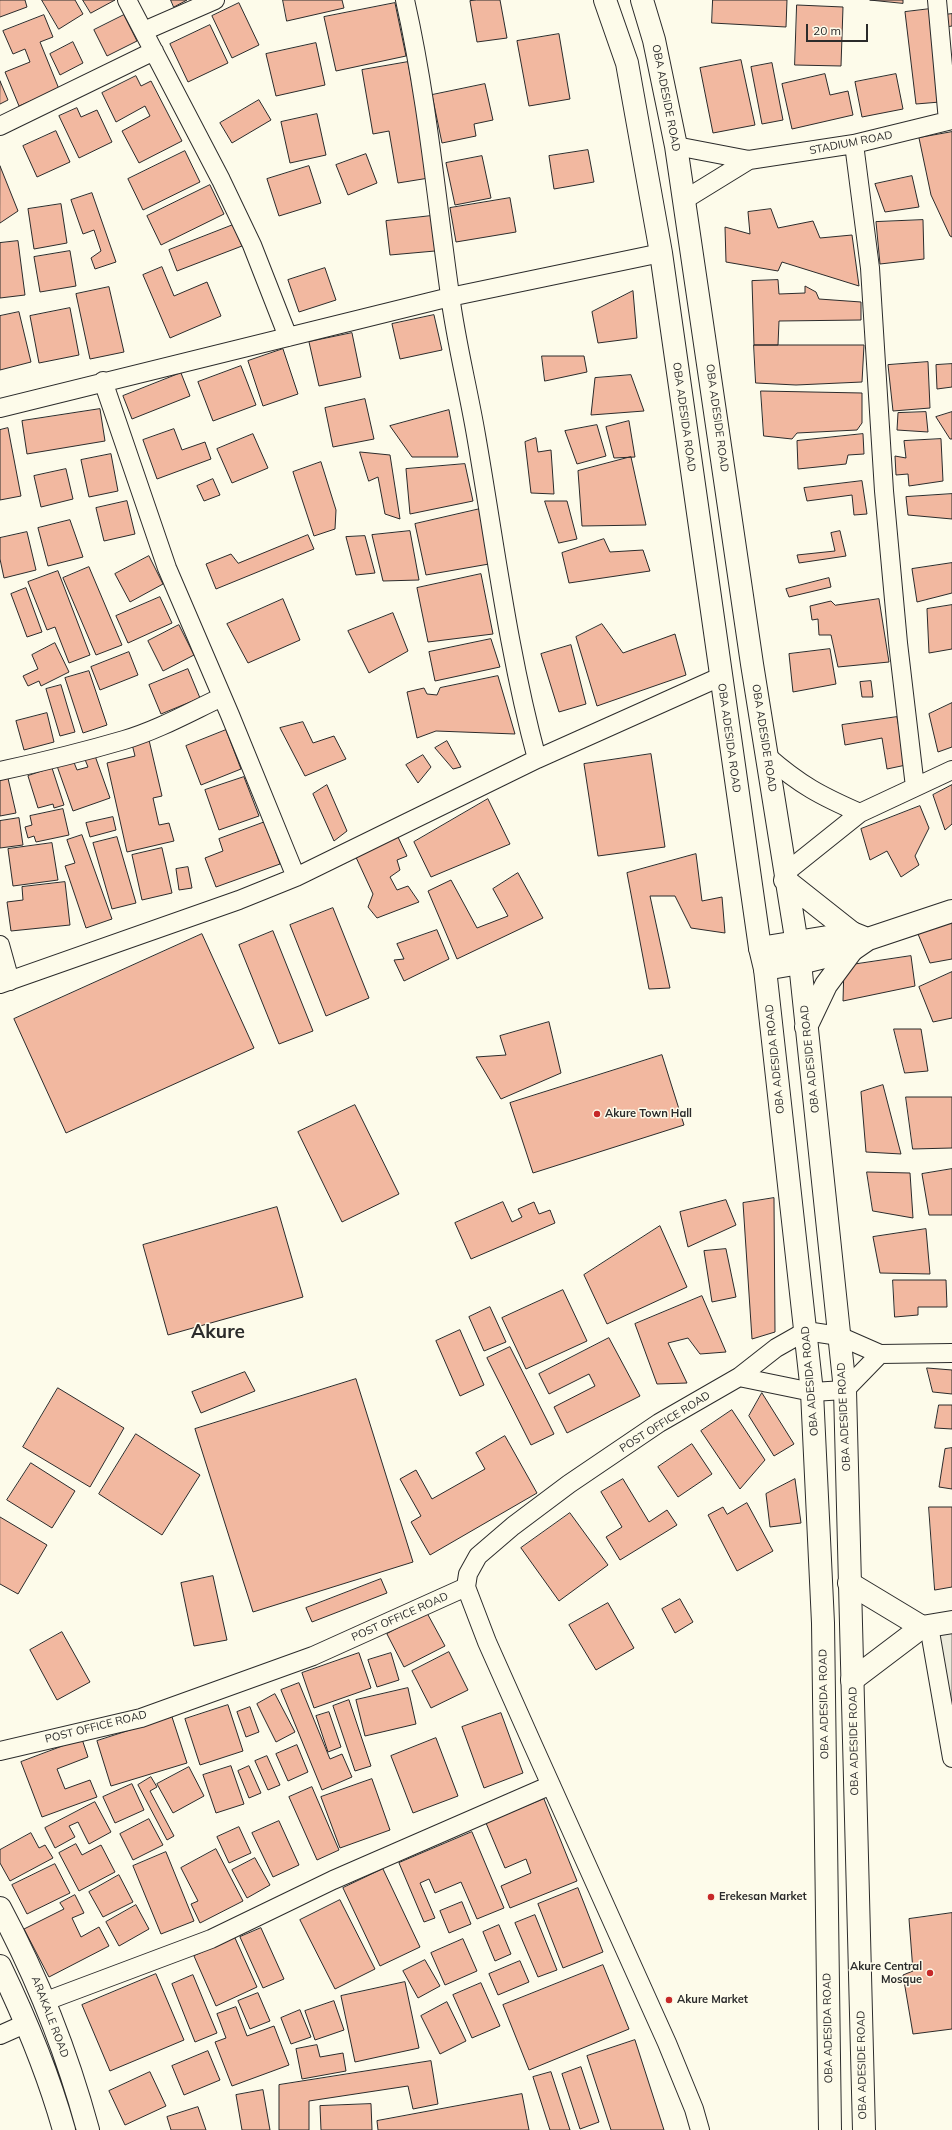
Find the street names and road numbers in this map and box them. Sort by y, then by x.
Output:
street label: OBA ADESIDE ROAD [649,43,683,153]
street label: STADIUM ROAD [808,128,894,158]
street label: OBA ADESIDA ROAD [670,361,698,473]
street label: OBA ADESIDE ROAD [703,363,731,473]
street label: OBA ADESIDA ROAD [715,682,743,794]
street label: OBA ADESIDE ROAD [749,683,779,793]
street label: OBA ADESIDA ROAD [763,1003,787,1115]
street label: OBA ADESIDE ROAD [798,1004,822,1114]
street label: OBA ADESIDA ROAD [799,1325,821,1437]
street label: OBA ADESIDE ROAD [835,1362,853,1472]
street label: POST OFFICE ROAD [617,1389,713,1455]
street label: POST OFFICE ROAD [350,1590,450,1644]
street label: OBA ADESIDA ROAD [816,1649,832,1759]
street label: OBA ADESIDE ROAD [846,1686,862,1796]
street label: POST OFFICE ROAD [44,1708,148,1746]
street label: OBA ADESIDA ROAD [820,1973,836,2083]
street label: ARAKALE ROAD [28,1975,72,2059]
street label: OBA ADESIDE ROAD [854,2010,870,2120]

